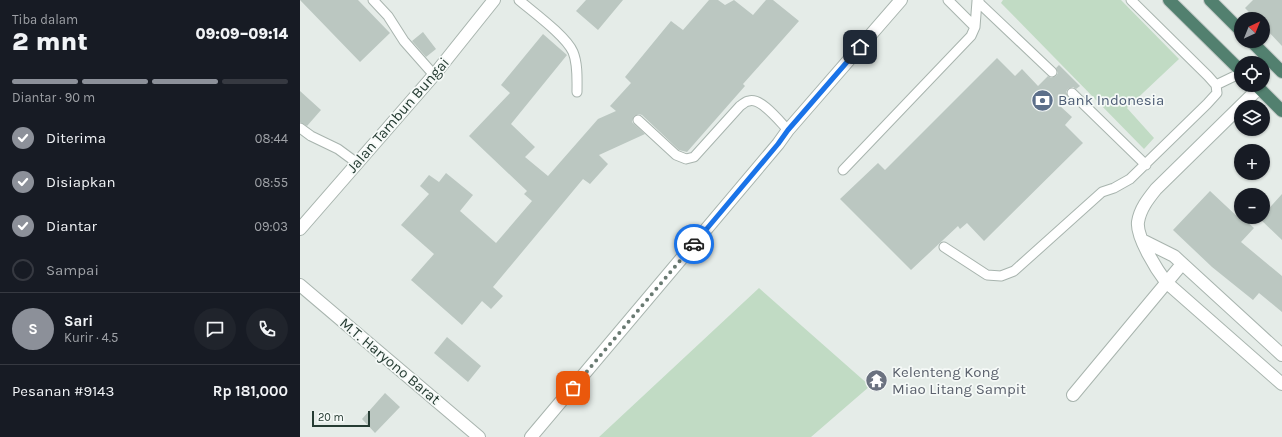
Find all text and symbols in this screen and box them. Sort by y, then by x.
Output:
text: Tiba dalam [12,12,78,27]
north arrow [1234,12,1270,48]
map controls [1234,12,1270,224]
text: 09:09–09:14 [196,25,288,43]
text: 2 mnt [12,26,88,57]
pin [843,30,877,64]
icon: home [849,36,871,58]
street label: Jalan Tambun Bungai [343,54,453,176]
button: locate [1234,56,1270,92]
bank icon: Bank Indonesia [1029,87,1055,113]
text: Diantar · 90 m [12,90,95,105]
place label: Bank Indonesia [1058,91,1164,109]
button: layers [1234,100,1270,136]
icon: check [12,127,34,149]
text: Diterima [46,129,106,147]
text: 08:44 [255,131,288,146]
button: + [1234,144,1270,180]
icon: check [12,171,34,193]
text: Disiapkan [46,173,116,191]
text: 08:55 [255,175,288,190]
button: − [1234,188,1270,224]
icon: check [12,215,34,237]
text: Diantar [46,217,97,235]
text: 09:03 [254,219,288,234]
courier [674,224,714,264]
icon: car [683,233,705,255]
text: Sampai [46,261,99,279]
button: chat [194,308,236,350]
button: phone [246,308,288,350]
text: Sari [64,312,93,330]
street label: M.T. Haryono Barat [336,314,444,409]
text: S [28,320,38,338]
text: Kurir · 4.5 [64,330,118,345]
place label: Kelenteng Kong Miao Litang Sampit [892,363,1026,398]
temple icon: Kelenteng Kong Miao Litang Sampit [864,368,890,394]
pin [556,371,590,405]
icon: bag [562,377,584,399]
text: Pesanan #9143 [12,382,114,400]
text: Rp 181,000 [213,382,288,400]
scale bar [312,409,370,428]
text: 20 m [318,411,344,424]

